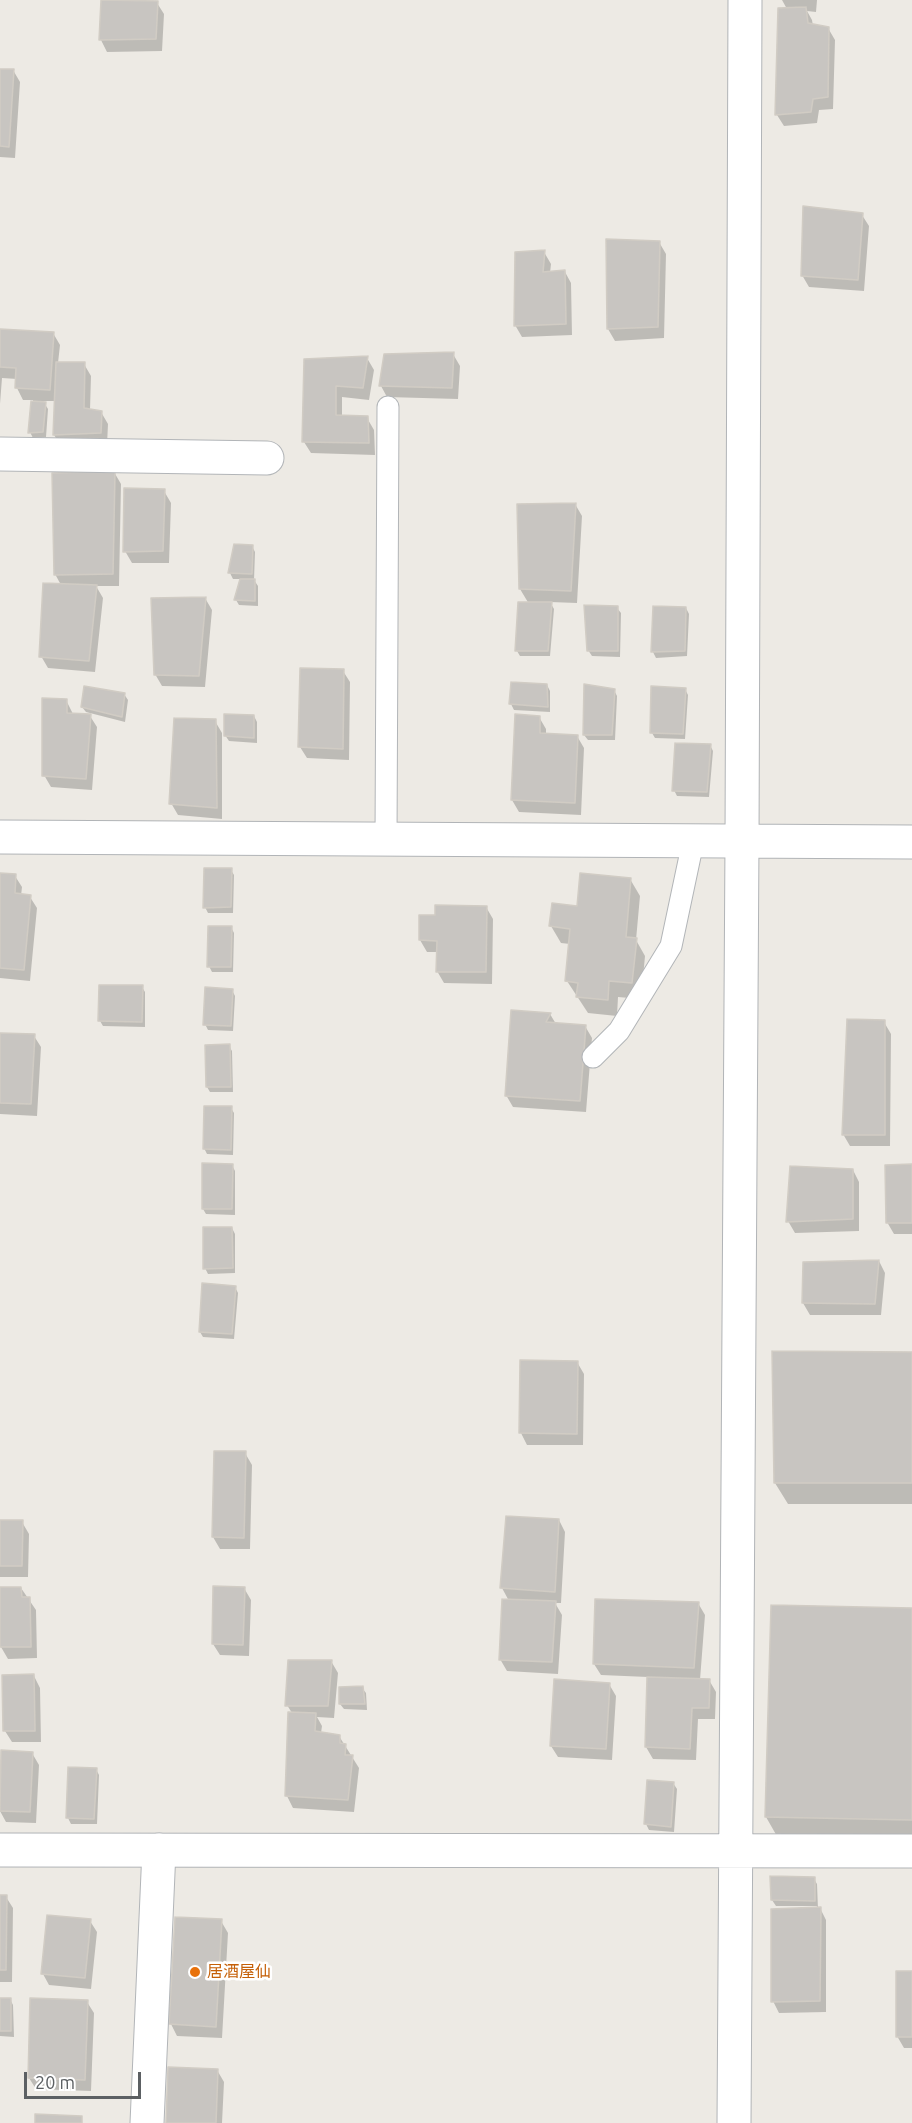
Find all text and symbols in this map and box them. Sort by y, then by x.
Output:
place label: 居酒屋仙 [207,1962,271,1982]
marker: 居酒屋仙 [188,1965,202,1979]
scale bar [27,2060,144,2098]
text: 20 m [35,2072,75,2092]

